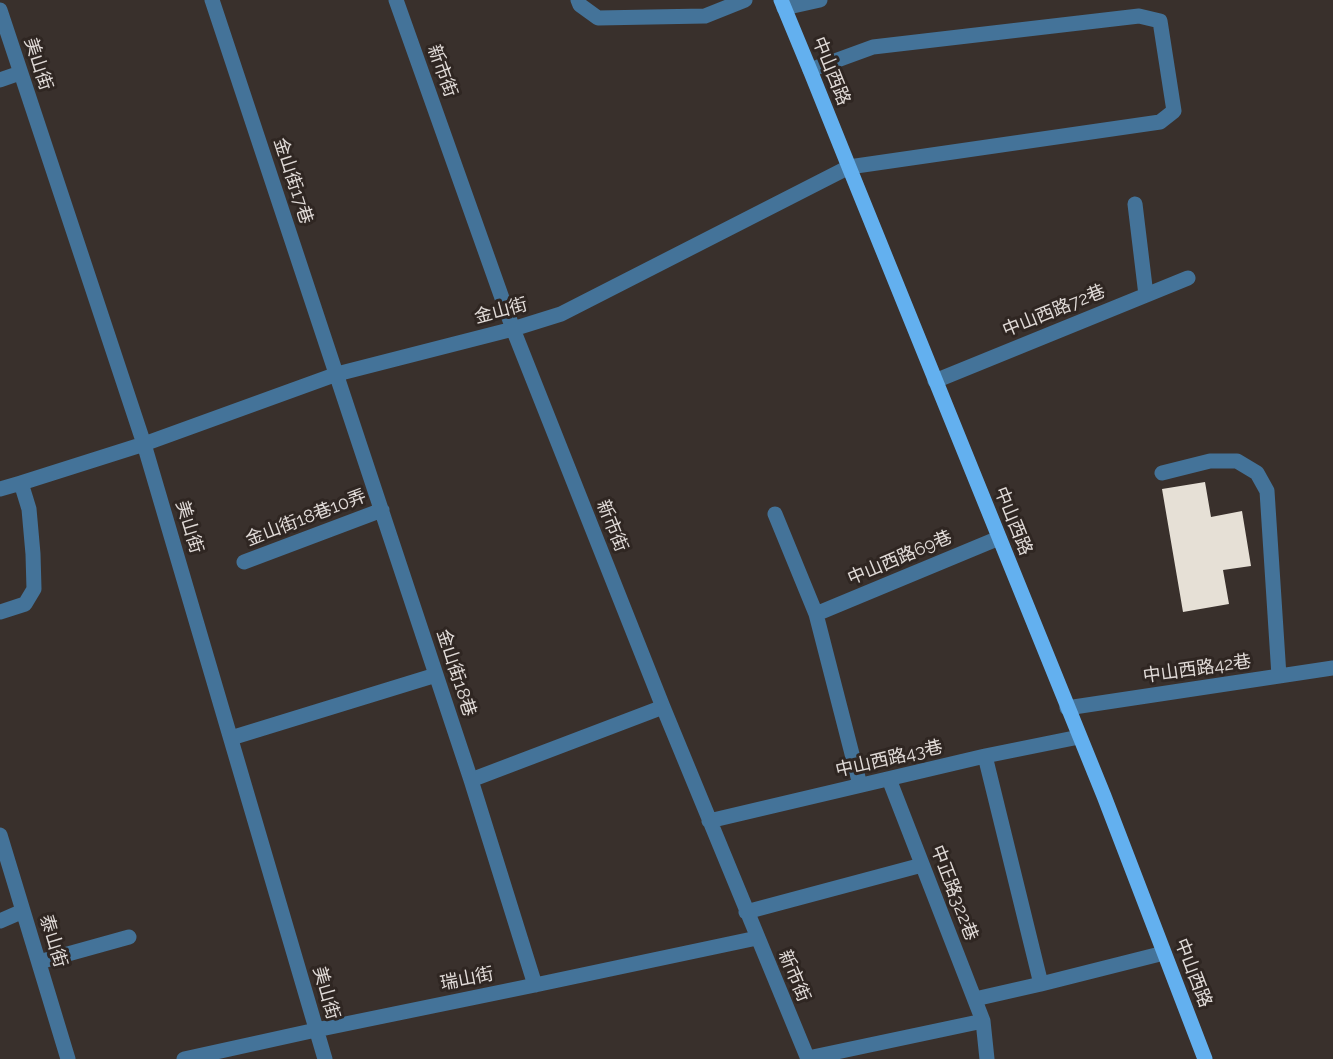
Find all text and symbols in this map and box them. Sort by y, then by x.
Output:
street label: 中山西路 [808,34,854,108]
street label: 美山街 [19,35,57,93]
street label: 新市街 [423,42,461,100]
street label: 金山街17巷 [269,135,317,227]
street label: 中山西路72巷 [999,281,1109,341]
street label: 金山街 [472,294,530,328]
street label: 中山西路 [990,484,1036,558]
street label: 金山街18巷10弄 [243,485,369,551]
street label: 新市街 [592,497,632,555]
street label: 美山街 [171,498,207,556]
street label: 中山西路69巷 [845,526,955,590]
street label: 金山街18巷 [432,627,480,719]
street label: 中山西路42巷 [1141,651,1253,687]
street label: 中山西路43巷 [833,736,945,782]
street label: 中正路322巷 [926,842,982,944]
street label: 泰山街 [35,912,71,970]
street label: 中山西路 [1170,936,1216,1010]
street label: 新市街 [774,947,814,1005]
street label: 瑞山街 [438,963,496,995]
street label: 美山街 [308,964,344,1022]

